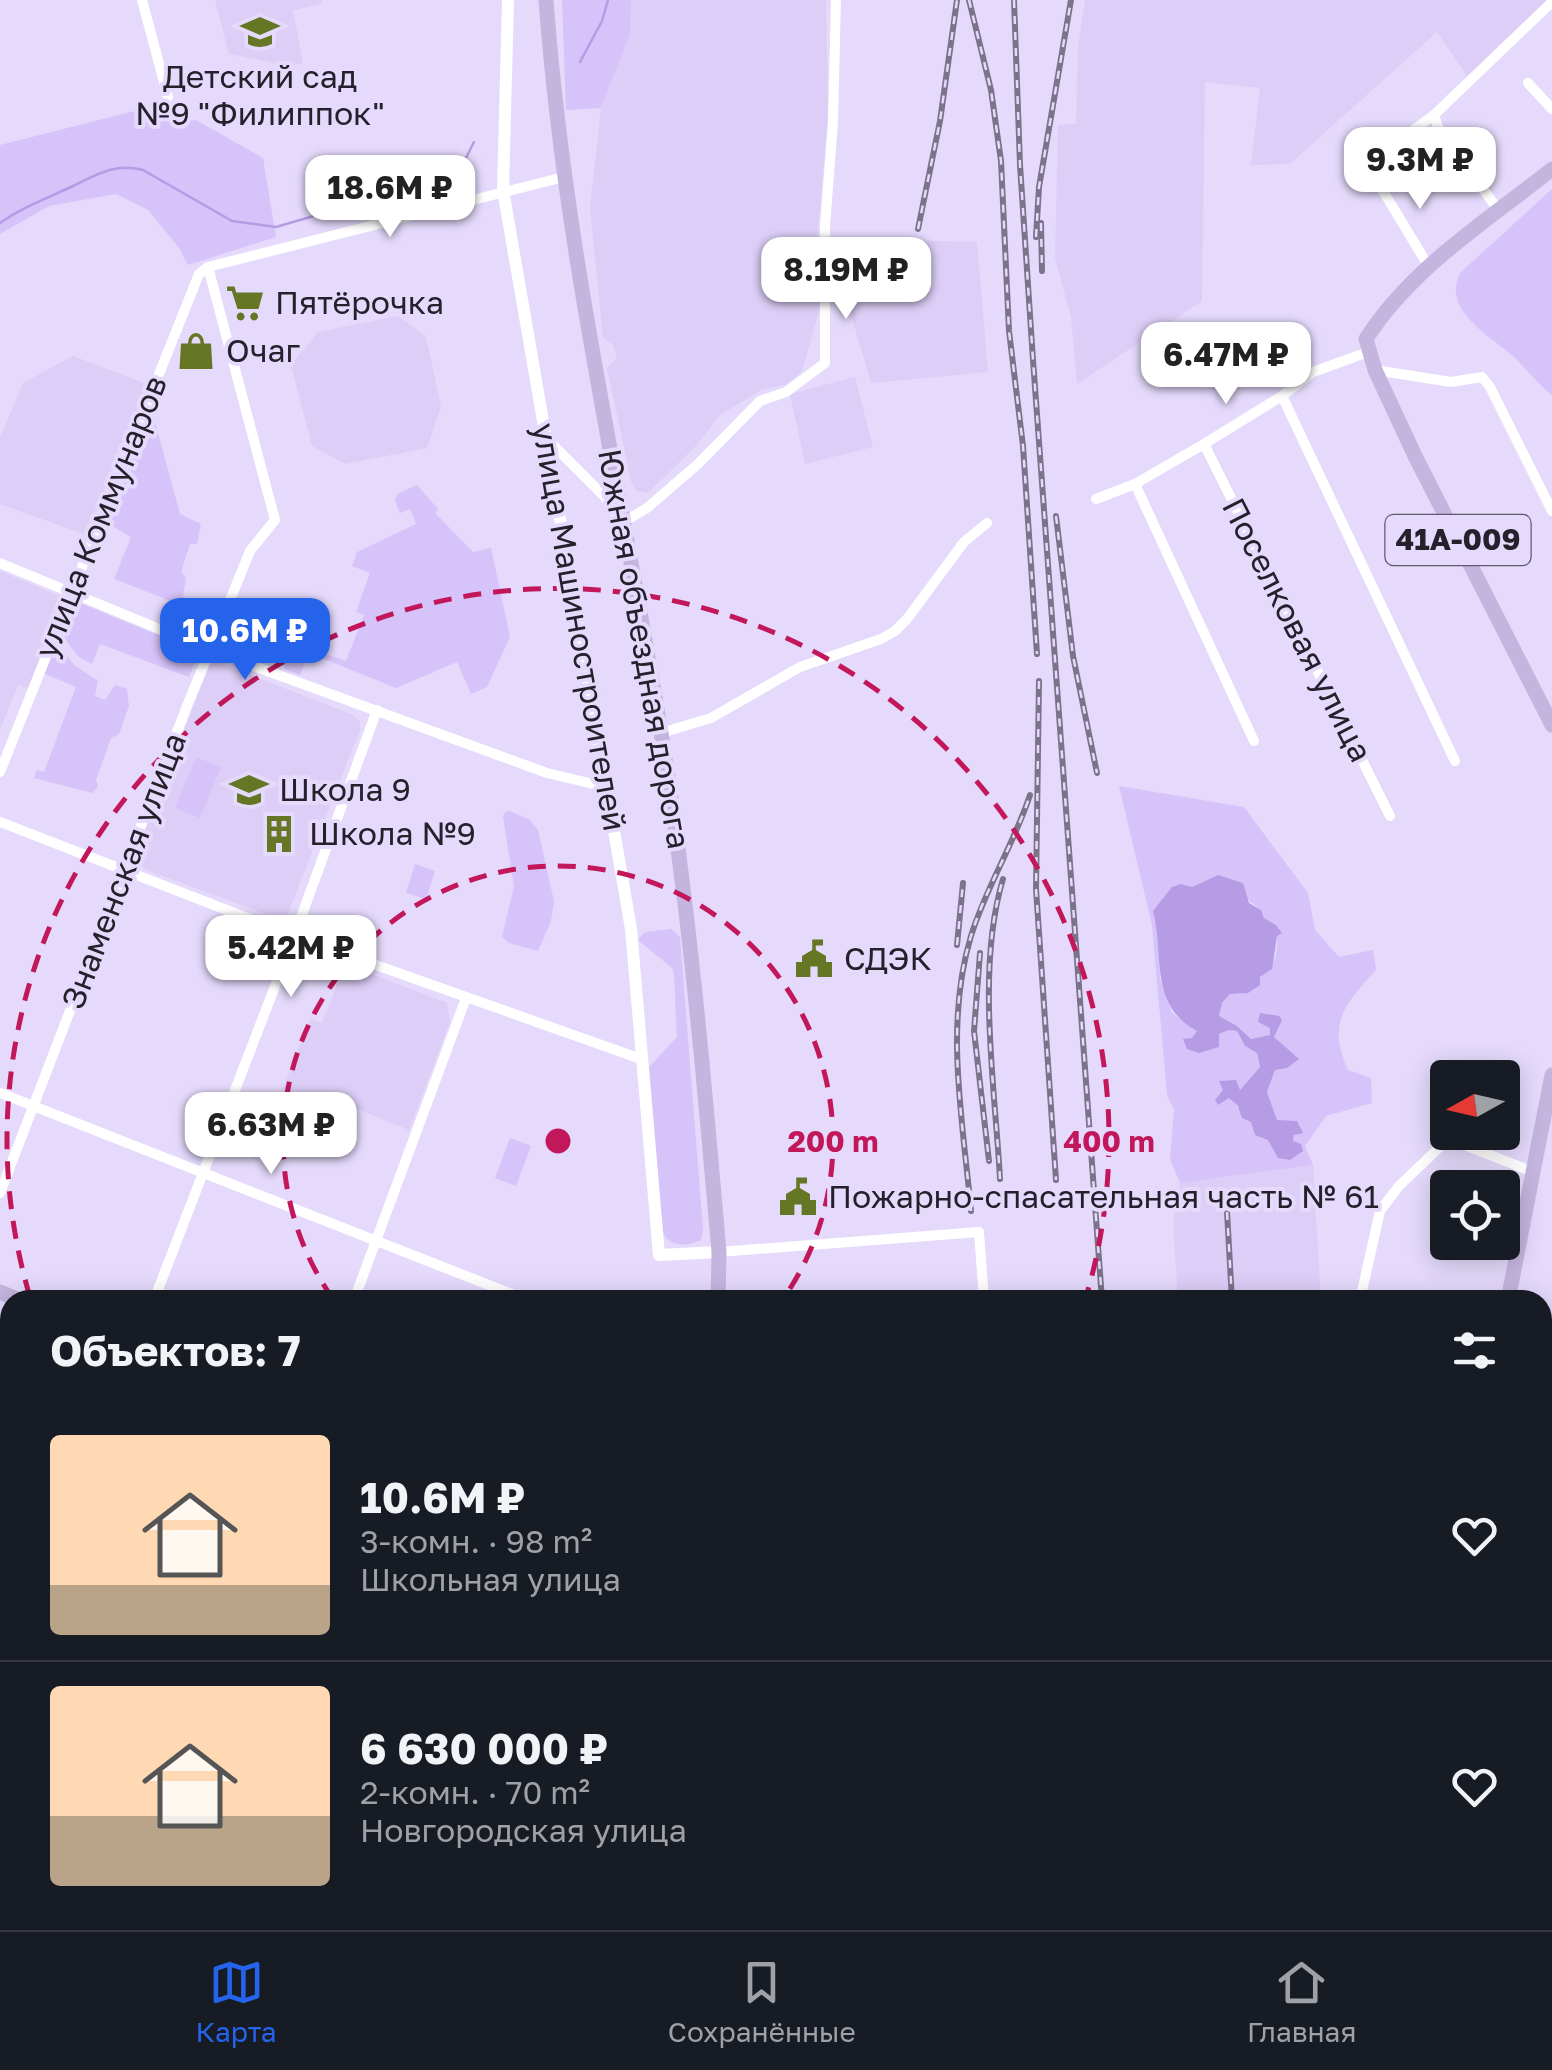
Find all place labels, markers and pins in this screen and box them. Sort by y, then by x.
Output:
school or university icon: Детский сад №9 "Филиппок" [239,11,281,53]
place label: Детский сад №9 "Филиппок" [135,57,385,132]
pin: 9.3M ₽ [1339,127,1501,212]
pin: 18.6M ₽ [298,155,482,240]
pin: 8.19M ₽ [754,237,938,322]
supermarket icon: Пятёрочка [224,282,266,324]
place label: Пятёрочка [275,283,444,321]
pin: 6.47M ₽ [1134,322,1318,407]
shop icon: Очаг [175,330,217,372]
place label: Очаг [226,331,301,369]
pin: 10.6M ₽ [153,598,337,683]
school or university icon: Школа 9 [228,769,270,811]
place label: Школа 9 [279,770,411,808]
building icon: Школа №9 [258,813,300,855]
place label: Школа №9 [309,814,476,852]
pin: 5.42M ₽ [199,915,383,1000]
public building icon: СДЭК [793,938,835,980]
place label: СДЭК [844,939,932,977]
pin: 6.63M ₽ [179,1092,363,1177]
centre of rings [540,1123,576,1159]
public building icon: Пожарно-спасательная часть № 61 [777,1176,819,1218]
place label: Пожарно-спасательная часть № 61 [828,1177,1379,1215]

